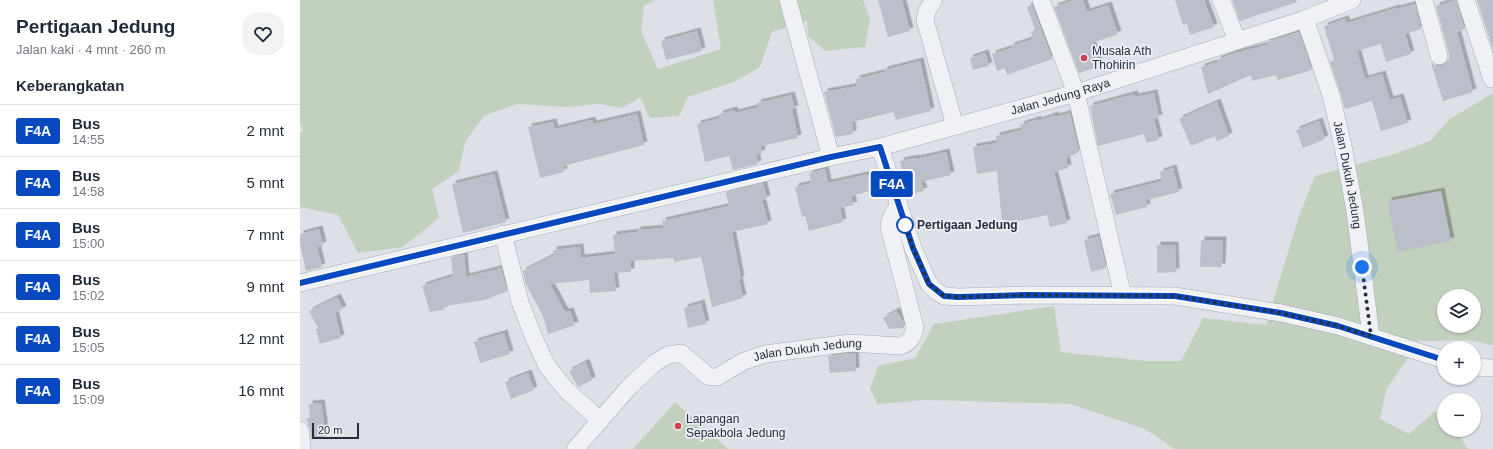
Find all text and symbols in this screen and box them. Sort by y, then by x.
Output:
button: heart [242,13,284,55]
text: Pertigaan Jedung [16,16,175,37]
text: Jalan kaki · 4 mnt · 260 m [16,42,166,57]
place label: Musala Ath Thohirin [1092,44,1151,72]
marker: Musala Ath Thohirin [1079,53,1089,63]
street label: Jalan Jedung Raya [1009,75,1112,118]
text: Keberangkatan [16,77,124,94]
text: Bus [72,115,100,132]
street label: Jalan Dukuh Jedung [1330,120,1364,230]
text: 2 mnt [246,122,284,139]
text: F4A [25,123,51,139]
text: 14:55 [72,132,105,147]
text: Bus [72,167,100,184]
line badge: F4A [869,171,915,197]
text: 5 mnt [246,174,284,191]
text: F4A [25,175,51,191]
text: F4A [879,176,905,192]
text: 14:58 [72,184,105,199]
marker: Pertigaan Jedung [896,216,914,234]
place label: Pertigaan Jedung [917,218,1018,232]
text: Bus [72,219,100,236]
text: 7 mnt [246,226,284,243]
text: F4A [25,227,51,243]
text: 15:00 [72,236,105,251]
your location [1352,257,1372,277]
text: Bus [72,271,100,288]
text: 9 mnt [246,278,284,295]
text: F4A [25,279,51,295]
text: 15:02 [72,288,105,303]
map controls [1437,289,1481,437]
button: layers [1437,289,1481,333]
text: Bus [72,323,100,340]
text: 12 mnt [238,330,284,347]
text: F4A [25,331,51,347]
street label: Jalan Dukuh Jedung [751,336,862,364]
text: 15:05 [72,340,105,355]
button: + [1437,341,1481,385]
text: Bus [72,375,100,392]
text: 16 mnt [238,382,284,399]
text: F4A [25,383,51,399]
text: 15:09 [72,392,105,407]
button: − [1437,393,1481,437]
place label: Lapangan Sepakbola Jedung [686,412,785,440]
scale bar [312,421,359,440]
marker: Lapangan Sepakbola Jedung [673,421,683,431]
text: 20 m [318,424,342,436]

